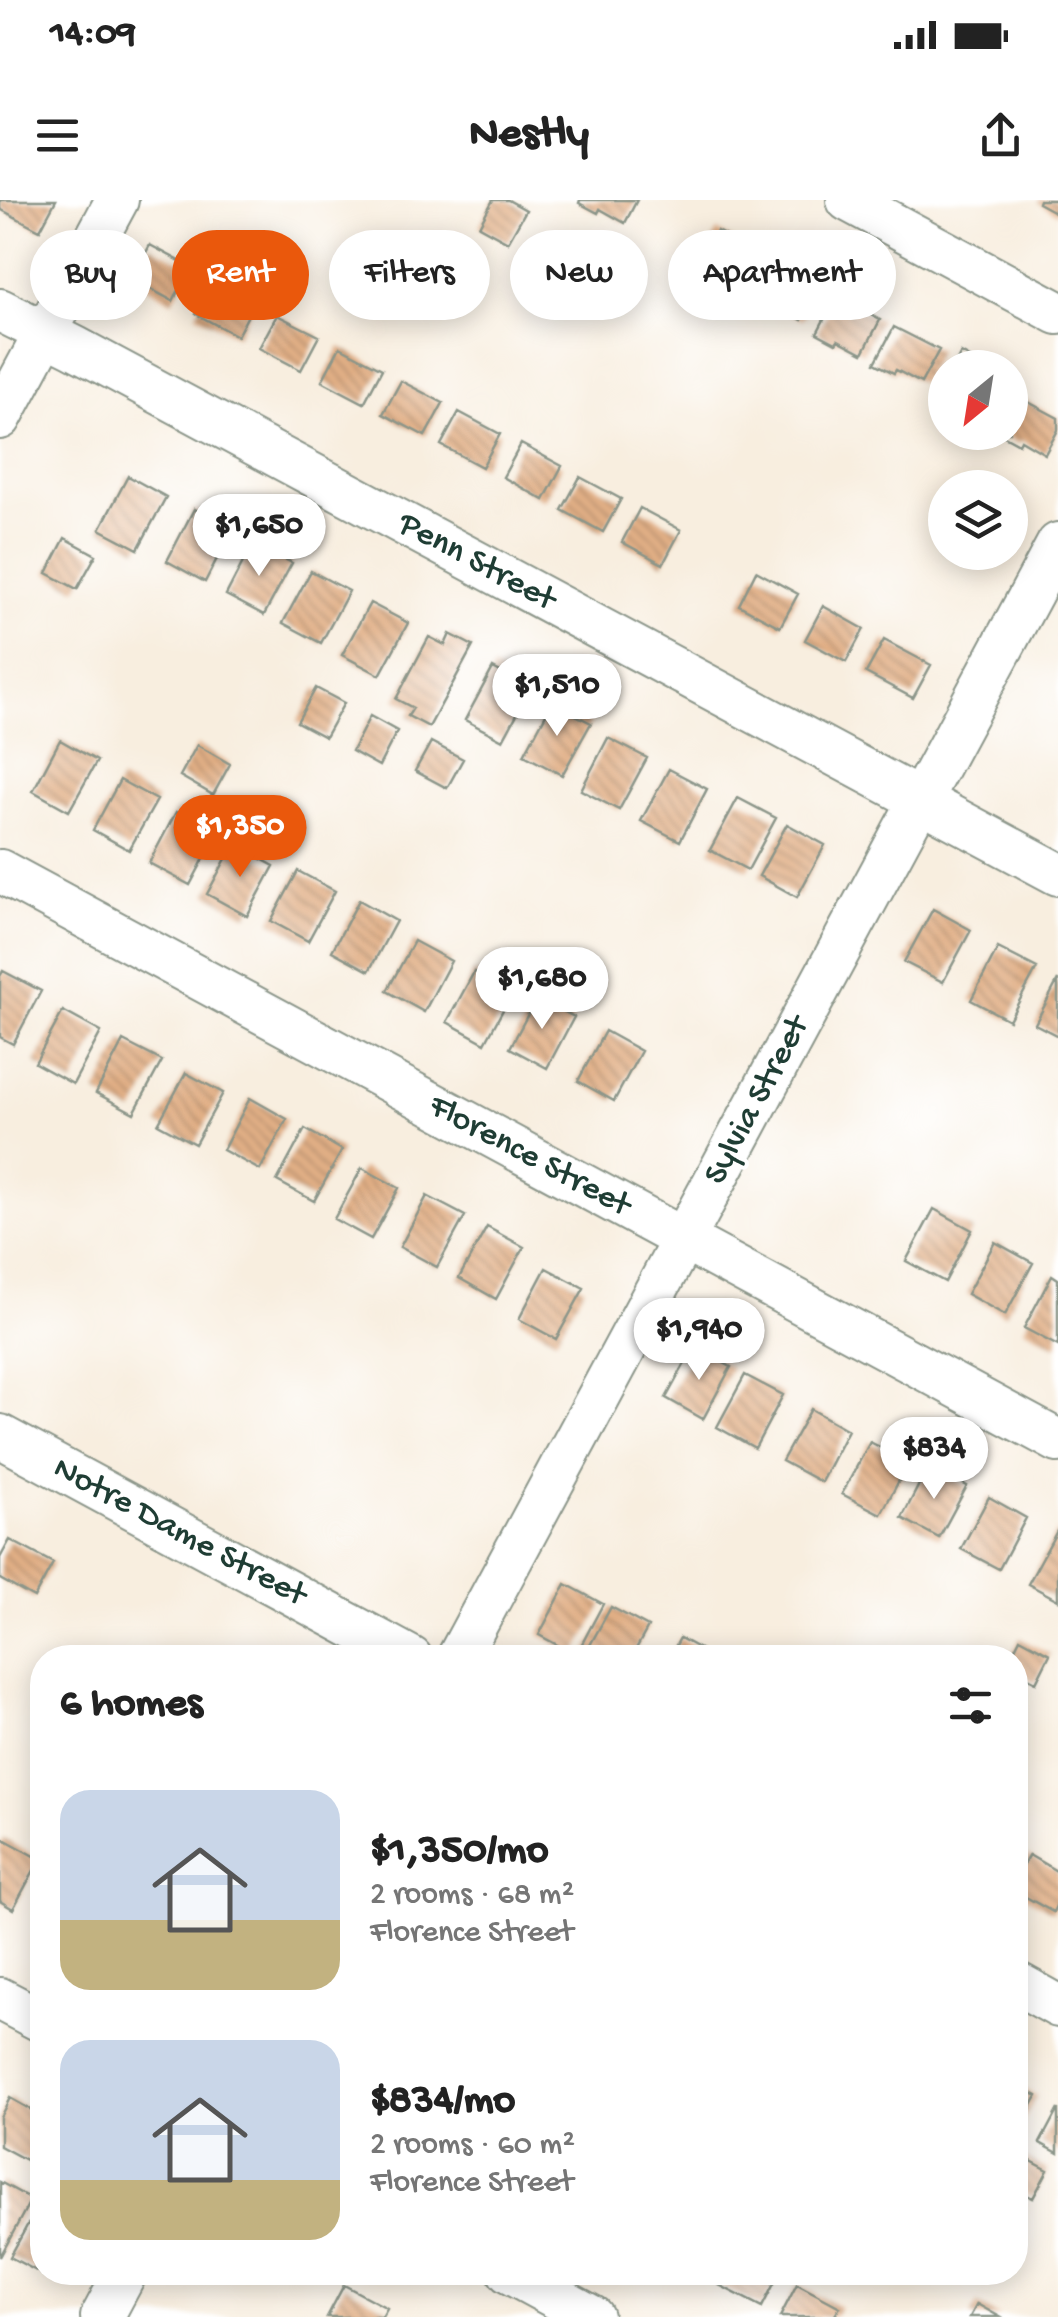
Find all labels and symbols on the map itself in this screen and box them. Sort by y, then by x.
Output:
north arrow [928,350,1028,450]
pin: $1,650 [178,494,340,579]
street label: Penn Street [389,504,564,623]
pin: $1,510 [476,654,638,739]
pin: $1,350 [159,795,321,880]
pin: $1,680 [461,947,623,1032]
street label: Sylvia Street [696,1007,821,1192]
street label: Florence Street [420,1086,639,1229]
pin: $1,940 [618,1298,780,1383]
pin: $834 [875,1417,993,1502]
street label: Notre Dame Street [45,1449,315,1618]

